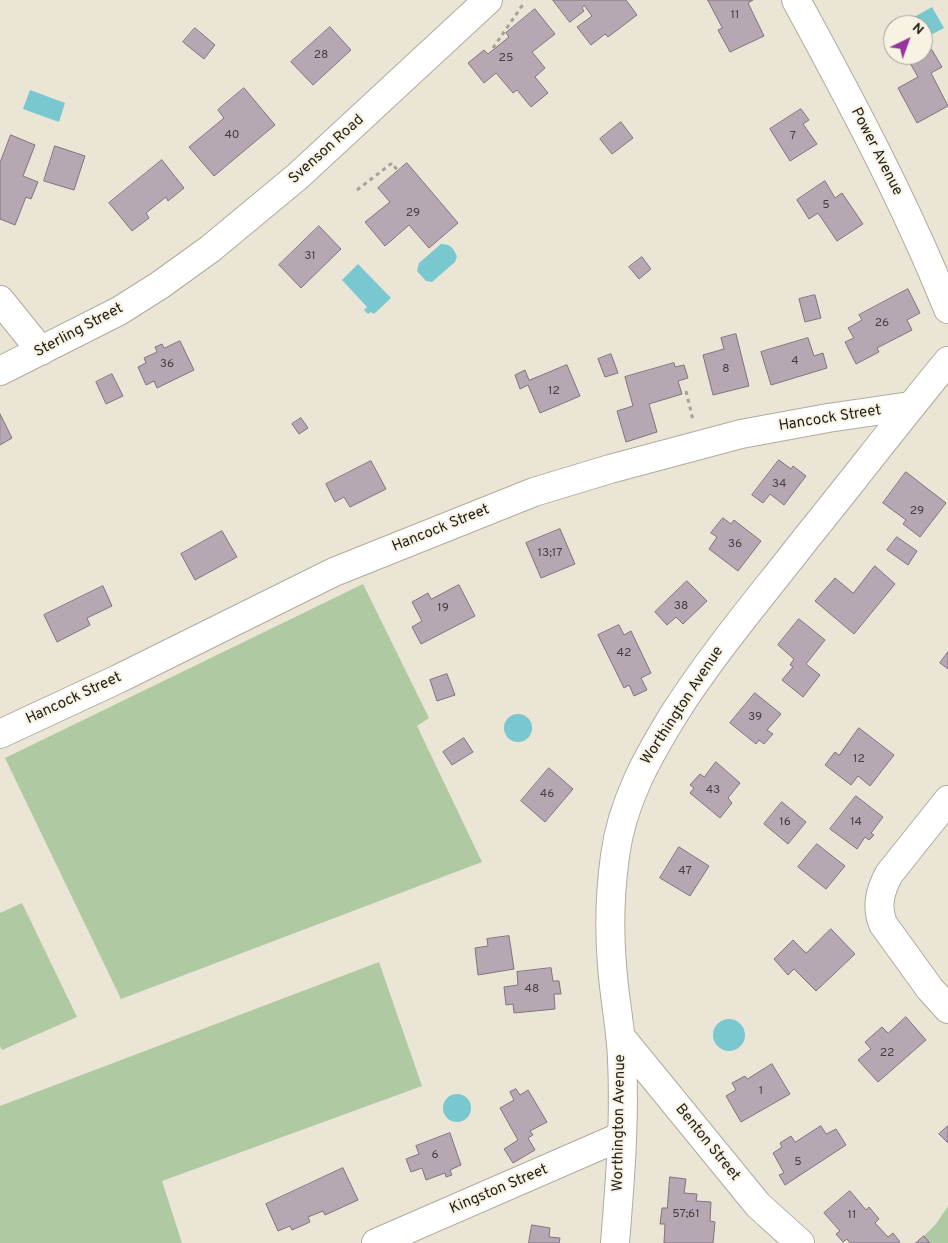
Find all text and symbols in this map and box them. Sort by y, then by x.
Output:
house number: 11 [731,9,739,23]
north arrow [883,15,933,65]
text: N [908,20,927,39]
house number: 28 [314,49,328,63]
house number: 25 [499,52,513,66]
street label: Power Avenue [846,105,906,199]
street label: Svenson Road [286,112,368,188]
house number: 40 [224,129,240,143]
house number: 7 [790,130,796,144]
house number: 5 [822,199,830,213]
house number: 29 [406,207,420,221]
house number: 31 [304,250,316,264]
street label: Sterling Street [32,300,126,362]
house number: 26 [875,317,889,331]
house number: 4 [791,355,799,369]
house number: 36 [160,358,174,372]
house number: 8 [722,363,730,377]
house number: 12 [548,385,560,399]
street label: Hancock Street [778,402,882,436]
house number: 34 [772,478,786,492]
street label: Hancock Street [390,501,492,557]
house number: 29 [910,505,924,519]
house number: 36 [728,538,742,552]
house number: 13;17 [537,547,563,561]
house number: 38 [674,600,688,614]
house number: 19 [437,602,449,616]
street label: Worthington Avenue [638,644,728,768]
house number: 42 [617,647,631,661]
street label: Hancock Street [23,669,125,729]
house number: 39 [748,711,762,725]
house number: 12 [853,753,865,767]
house number: 43 [706,784,720,798]
house number: 46 [540,788,554,802]
house number: 16 [779,816,791,830]
house number: 14 [850,816,862,830]
house number: 47 [678,865,692,879]
house number: 48 [525,983,539,997]
house number: 22 [880,1047,894,1061]
street label: Worthington Avenue [610,1054,630,1192]
house number: 1 [759,1085,763,1099]
street label: Benton Street [671,1101,743,1185]
house number: 6 [431,1149,439,1163]
house number: 5 [794,1156,802,1170]
street label: Kingston Street [447,1161,551,1219]
house number: 57;61 [672,1208,700,1222]
house number: 11 [848,1209,856,1223]

